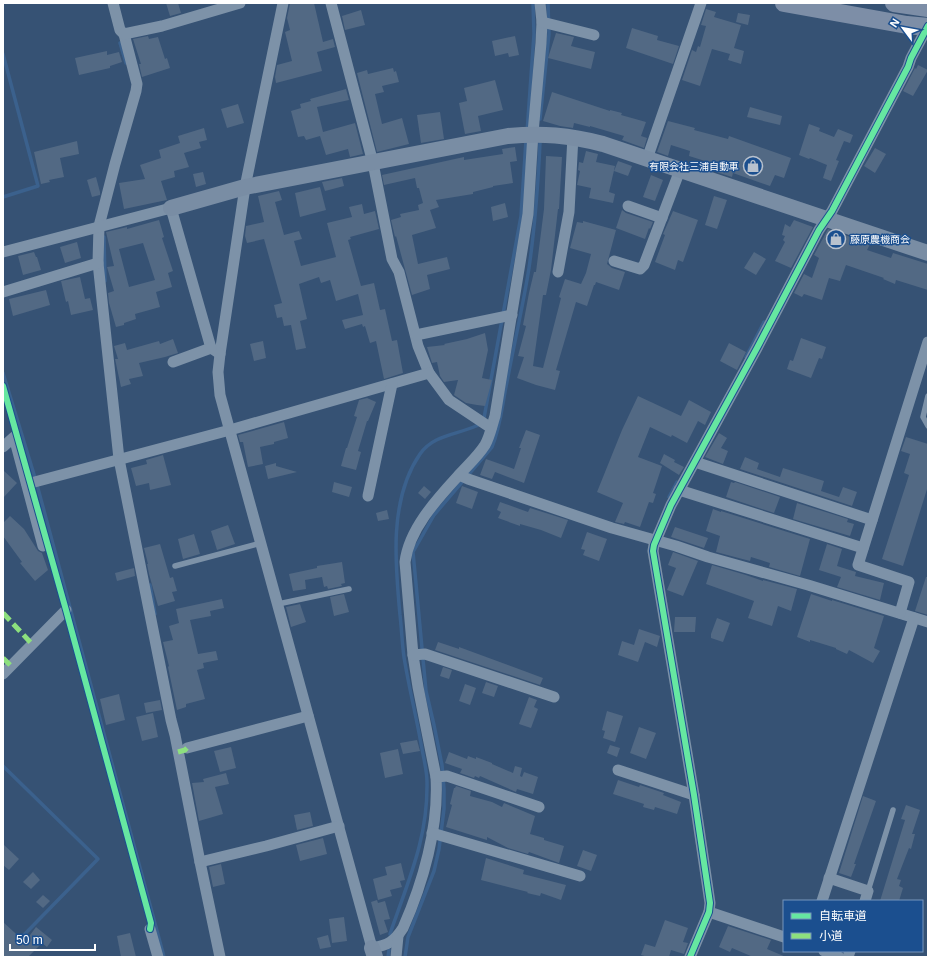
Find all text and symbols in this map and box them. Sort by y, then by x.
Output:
north arrow [883,8,923,48]
text: N [887,16,902,29]
shop icon: 有限会社三浦自動車 [742,155,764,177]
place label: 有限会社三浦自動車 [649,161,739,172]
shop icon: 藤原農機商会 [825,228,847,250]
place label: 藤原農機商会 [850,234,910,245]
legend [783,900,923,952]
text: 自転車道 [819,909,867,923]
scale bar [10,926,95,952]
text: 小道 [819,929,843,943]
text: 50 m [16,933,43,947]

